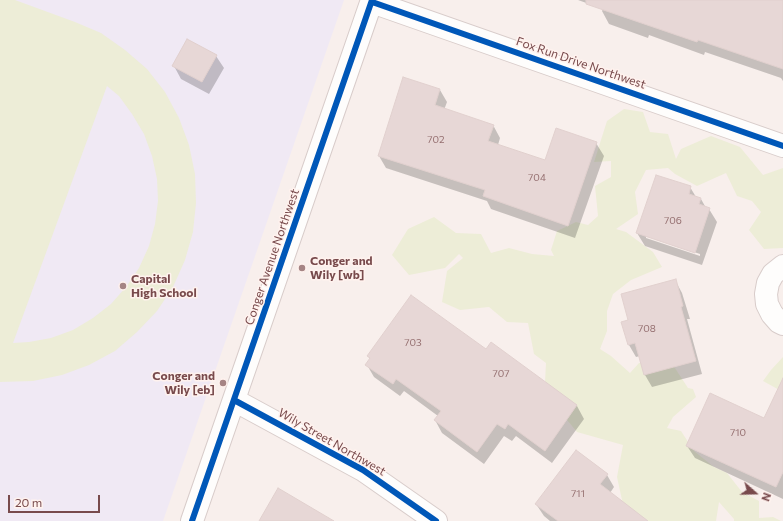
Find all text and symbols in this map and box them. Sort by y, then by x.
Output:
street label: Fox Run Drive Northwest [514,34,648,92]
house number: 702 [427,134,445,146]
house number: 704 [528,172,546,184]
street label: Conger Avenue Northwest [242,187,302,327]
house number: 706 [664,215,682,227]
place label: Conger and Wily [wb] [310,254,373,282]
marker: Conger and Wily [wb] [297,263,307,273]
place label: Capital High School [131,272,197,300]
marker: Capital High School [118,281,128,291]
house number: 708 [638,323,656,335]
house number: 703 [404,337,422,349]
house number: 707 [492,368,510,380]
place label: Conger and Wily [eb] [152,369,215,397]
marker: Conger and Wily [eb] [218,378,228,388]
street label: Wily Street Northwest [276,405,388,479]
house number: 710 [730,427,746,439]
north arrow [735,473,775,513]
scale bar [10,487,102,513]
house number: 711 [571,488,585,500]
text: N [759,491,774,503]
text: 20 m [15,495,42,509]

